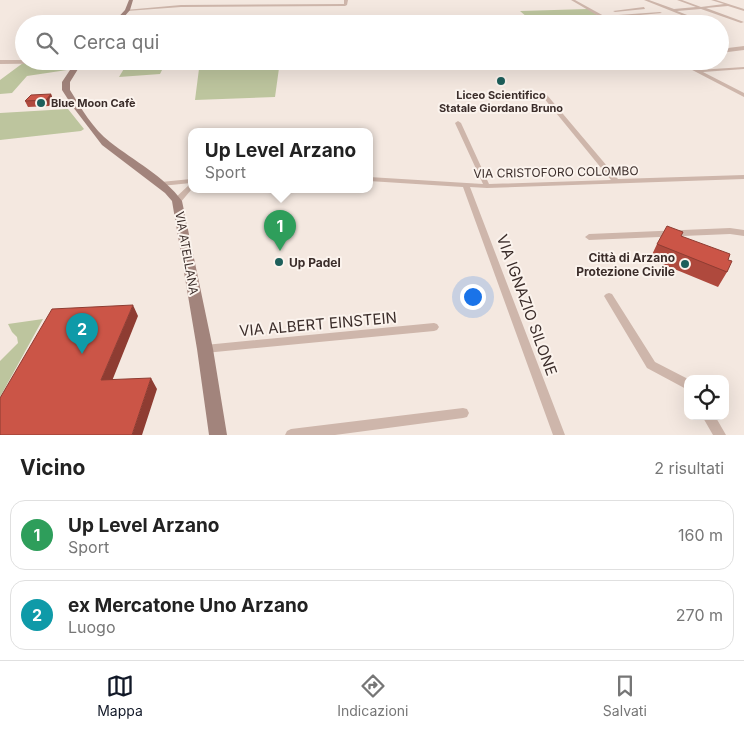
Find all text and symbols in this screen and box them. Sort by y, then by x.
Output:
search box [15,15,729,70]
icon: search [33,29,61,57]
text: Cerca qui [73,31,159,54]
marker: Liceo Scientifico Statale Giordano Bruno [495,75,507,87]
place label: Liceo Scientifico Statale Giordano Bruno [439,88,563,115]
place label: Blue Moon Cafè [51,96,136,110]
marker: Blue Moon Cafè [35,97,47,109]
popup [188,128,373,193]
text: Up Level Arzano [205,139,356,162]
text: Sport [205,162,246,182]
street label: VIA CRISTOFORO COLOMBO [473,163,639,181]
street label: VIA ATELLANA [172,210,202,296]
pin: 1 [264,210,296,251]
street label: VIA IGNAZIO SILONE [493,232,561,378]
place label: Città di Arzano Protezione Civile [576,250,675,279]
place label: Up Padel [289,255,341,270]
marker: Up Padel [273,256,285,268]
marker: Città di Arzano Protezione Civile [679,258,691,270]
your location [460,284,486,310]
street label: VIA ALBERT EINSTEIN [238,308,398,340]
pin: 2 [66,313,98,354]
map controls [684,375,729,420]
button: locate [684,375,729,420]
text: Vicino [20,455,85,480]
text: 2 risultati [654,458,724,478]
text: Up Level Arzano [68,514,219,537]
text: 1 [34,525,40,545]
text: 160 m [678,525,723,545]
text: Sport [68,537,109,557]
text: ex Mercatone Uno Arzano [68,594,308,617]
text: 2 [32,605,42,625]
text: 270 m [676,605,723,625]
text: Luogo [68,617,116,637]
tab: Mappa [97,672,143,719]
tab: Indicazioni [337,672,408,719]
tab: Salvati [603,672,647,719]

